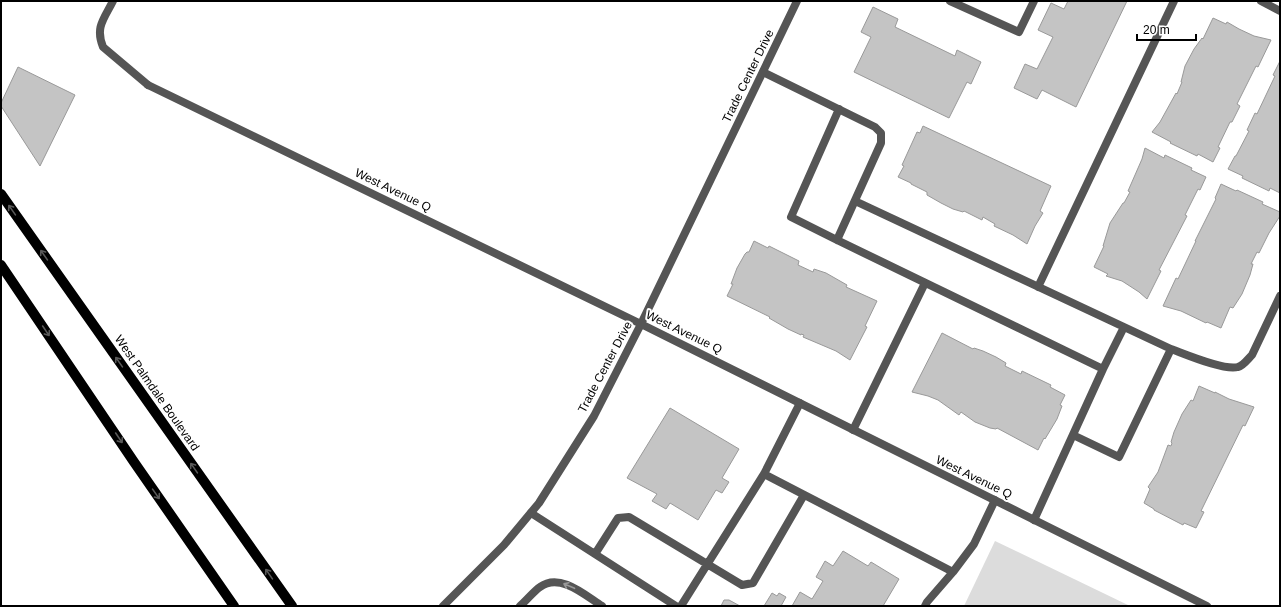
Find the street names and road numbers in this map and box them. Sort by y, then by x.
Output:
street label: Trade Center Drive [719,27,777,125]
street label: West Avenue Q [353,166,433,214]
street label: West Avenue Q [644,308,724,356]
street label: Trade Center Drive [575,319,635,415]
street label: West Palmdale Boulevard [112,333,202,453]
street label: West Avenue Q [934,453,1014,501]

